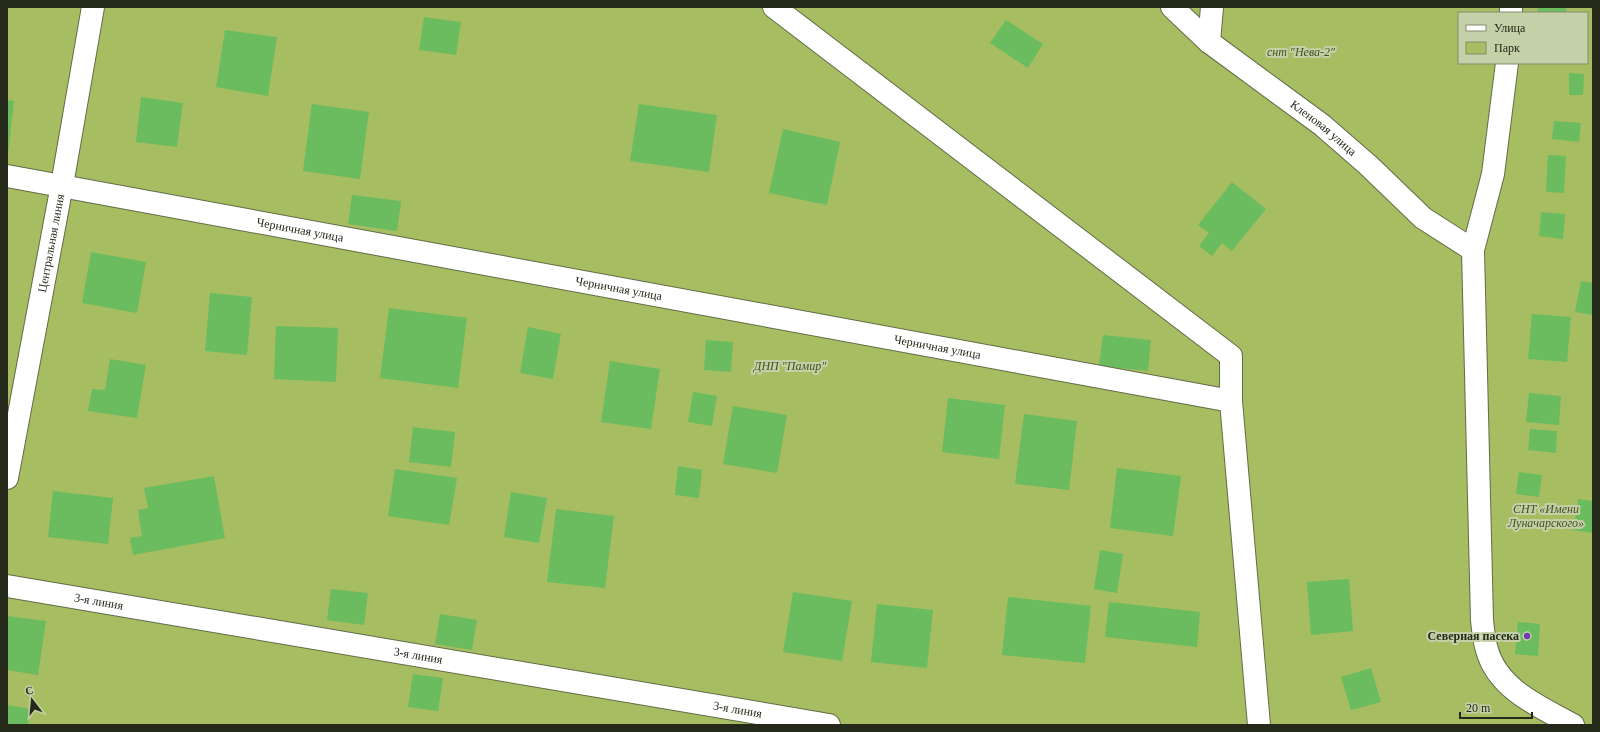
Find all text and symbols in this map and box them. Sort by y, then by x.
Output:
legend [1458,12,1588,64]
text: Улица [1494,21,1526,35]
text: Парк [1494,41,1520,55]
park label: снт "Нева-2" [1267,45,1336,59]
street label: Кленовая улица [1288,97,1360,159]
street label: Центральная линия [35,192,67,293]
street label: Черничная улица [256,215,345,245]
street label: Черничная улица [574,274,664,303]
street label: Черничная улица [893,332,983,362]
park label: ДНП "Памир" [753,359,827,373]
park label: СНТ «Имени Луначарского» [1507,502,1584,530]
street label: 3-я линия [73,590,125,613]
place label: Северная пасека [1428,629,1519,643]
marker: Северная пасека [1522,631,1532,641]
street label: 3-я линия [393,645,444,667]
north arrow [12,680,52,720]
text: С [24,684,35,697]
scale bar [1460,694,1532,720]
street label: 3-я линия [712,699,764,721]
text: 20 m [1466,701,1491,715]

